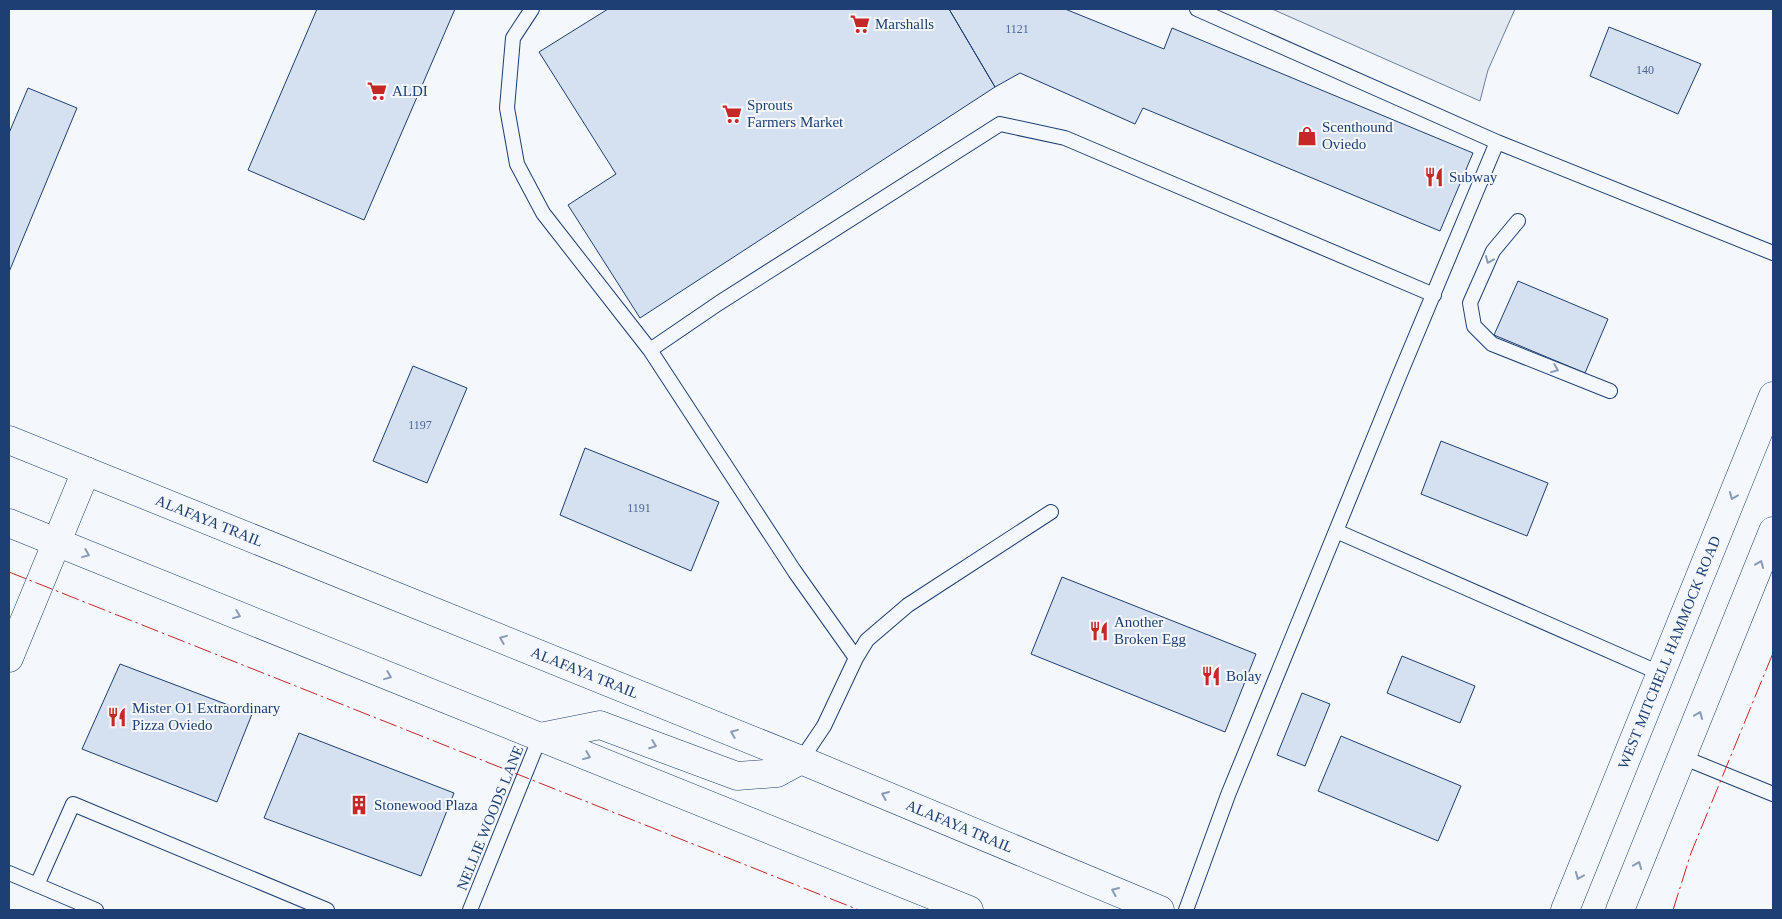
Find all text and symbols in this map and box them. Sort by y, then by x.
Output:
supermarket icon: Marshalls [849,13,871,35]
place label: Marshalls [875,16,934,32]
house number: 1121 [1005,22,1029,36]
house number: 140 [1636,63,1654,77]
supermarket icon: ALDI [366,80,388,102]
place label: ALDI [392,83,428,99]
place label: Sprouts Farmers Market [747,97,844,130]
supermarket icon: Sprouts Farmers Market [721,103,743,125]
place label: Scenthound Oviedo [1322,119,1393,152]
shop icon: Scenthound Oviedo [1296,125,1318,147]
restaurant icon: Subway [1423,166,1445,188]
place label: Subway [1449,169,1498,185]
one-way arrow [1485,255,1496,264]
one-way arrow [1550,363,1559,373]
house number: 1197 [408,418,432,432]
one-way arrow [1729,491,1739,500]
street label: ALAFAYA TRAIL [153,492,265,550]
house number: 1191 [627,501,651,515]
street label: WEST MITCHELL HAMMOCK ROAD [1615,533,1724,771]
one-way arrow [81,548,90,559]
one-way arrow [1754,560,1764,569]
one-way arrow [232,609,241,619]
place label: Another Broken Egg [1114,614,1187,647]
restaurant icon: Another Broken Egg [1088,620,1110,642]
one-way arrow [499,635,507,645]
street label: ALAFAYA TRAIL [529,644,641,701]
restaurant icon: Bolay [1200,665,1222,687]
place label: Bolay [1226,668,1262,684]
one-way arrow [383,670,392,680]
place label: Mister O1 Extraordinary Pizza Oviedo [132,700,281,733]
restaurant icon: Mister O1 Extraordinary Pizza Oviedo [106,706,128,728]
one-way arrow [1693,711,1703,719]
one-way arrow [731,728,739,738]
one-way arrow [649,739,657,749]
street label: NELLIE WOODS LANE [454,743,526,893]
one-way arrow [582,750,591,761]
one-way arrow [881,790,890,801]
building icon: Stonewood Plaza [348,794,370,816]
place label: Stonewood Plaza [374,797,478,813]
street label: ALAFAYA TRAIL [904,797,1015,856]
one-way arrow [1632,861,1642,870]
one-way arrow [1574,871,1585,880]
one-way arrow [1111,887,1120,898]

